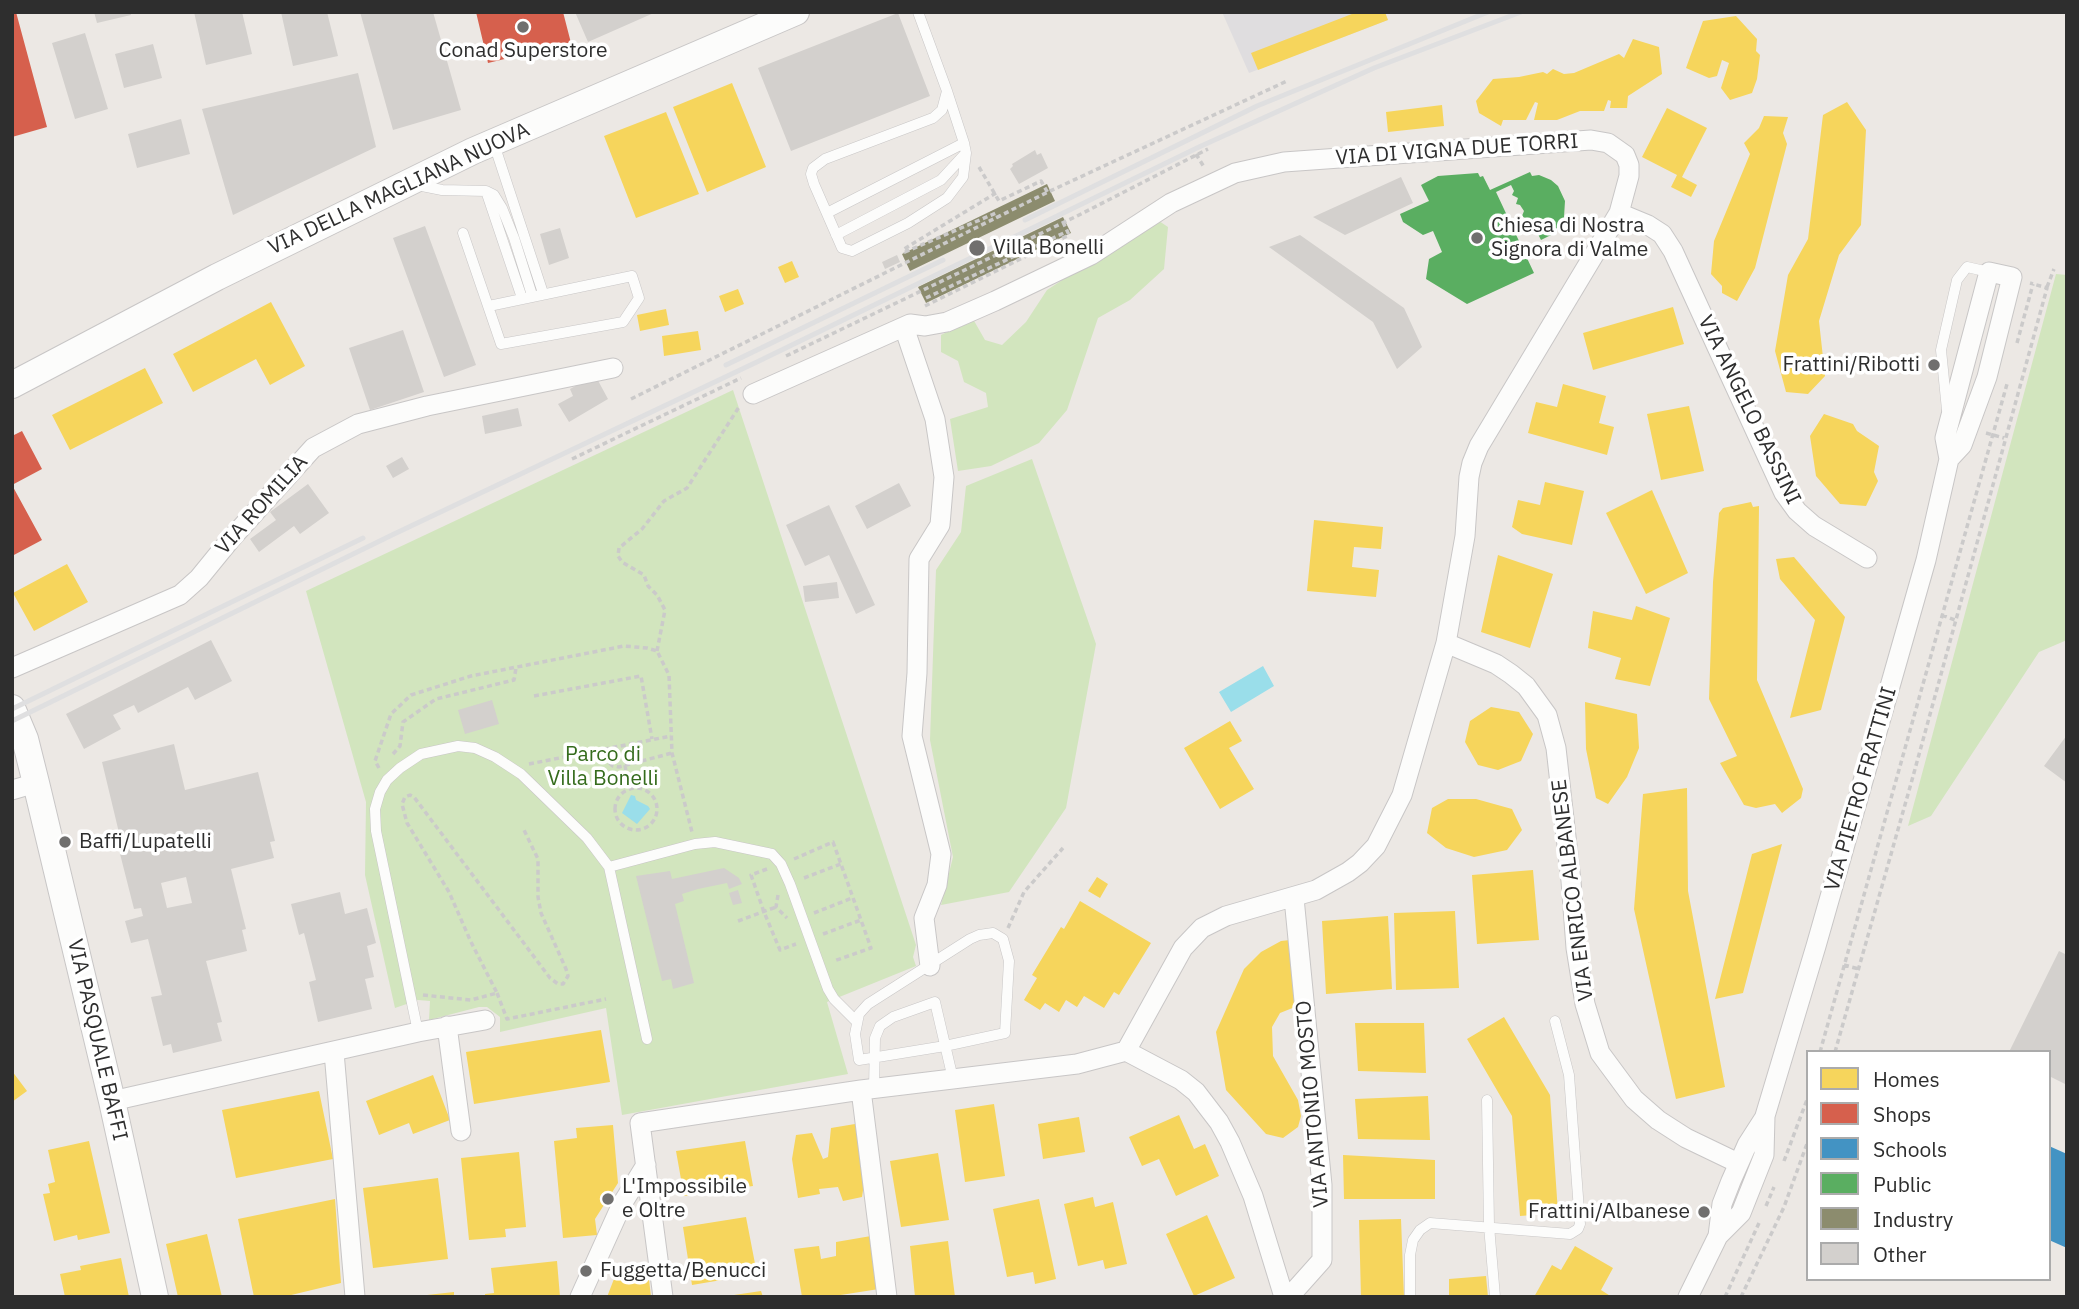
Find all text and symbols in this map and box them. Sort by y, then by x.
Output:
marker: Conad Superstore [515,19,531,35]
place label: Conad Superstore [439,38,607,64]
street label: VIA DELLA MAGLIANA NUOVA [264,117,534,261]
street label: VIA DI VIGNA DUE TORRI [1335,129,1579,171]
place label: Chiesa di Nostra Signora di Valme [1491,213,1648,263]
marker: Chiesa di Nostra Signora di Valme [1469,230,1485,246]
place label: Villa Bonelli [993,235,1104,261]
marker: Villa Bonelli [967,238,987,258]
street label: VIA ANGELO BASSINI [1692,311,1806,509]
place label: Frattini/Ribotti [1782,352,1920,378]
marker: Frattini/Ribotti [1926,357,1942,373]
street label: VIA ROMILIA [211,450,313,560]
street label: VIA PIETRO FRATTINI [1820,684,1902,894]
park label: Parco di Villa Bonelli [547,742,659,792]
street label: VIA ENRICO ALBANESE [1547,777,1599,1003]
place label: Baffi/Lupatelli [79,829,212,855]
marker: Baffi/Lupatelli [57,834,73,850]
street label: VIA PASQUALE BAFFI [62,937,132,1143]
street label: VIA ANTONIO MOSTO [1291,999,1335,1209]
legend [1806,1050,2051,1281]
text: Homes [1873,1065,1940,1093]
text: Shops [1873,1100,1931,1128]
text: Schools [1873,1135,1947,1163]
text: Public [1873,1170,1931,1198]
place label: L'Impossibile e Oltre [622,1174,747,1224]
marker: L'Impossibile e Oltre [600,1191,616,1207]
place label: Frattini/Albanese [1528,1199,1690,1225]
marker: Frattini/Albanese [1696,1204,1712,1220]
text: Industry [1873,1205,1953,1233]
text: Other [1873,1240,1926,1268]
place label: Fuggetta/Benucci [600,1258,766,1284]
marker: Fuggetta/Benucci [578,1263,594,1279]

